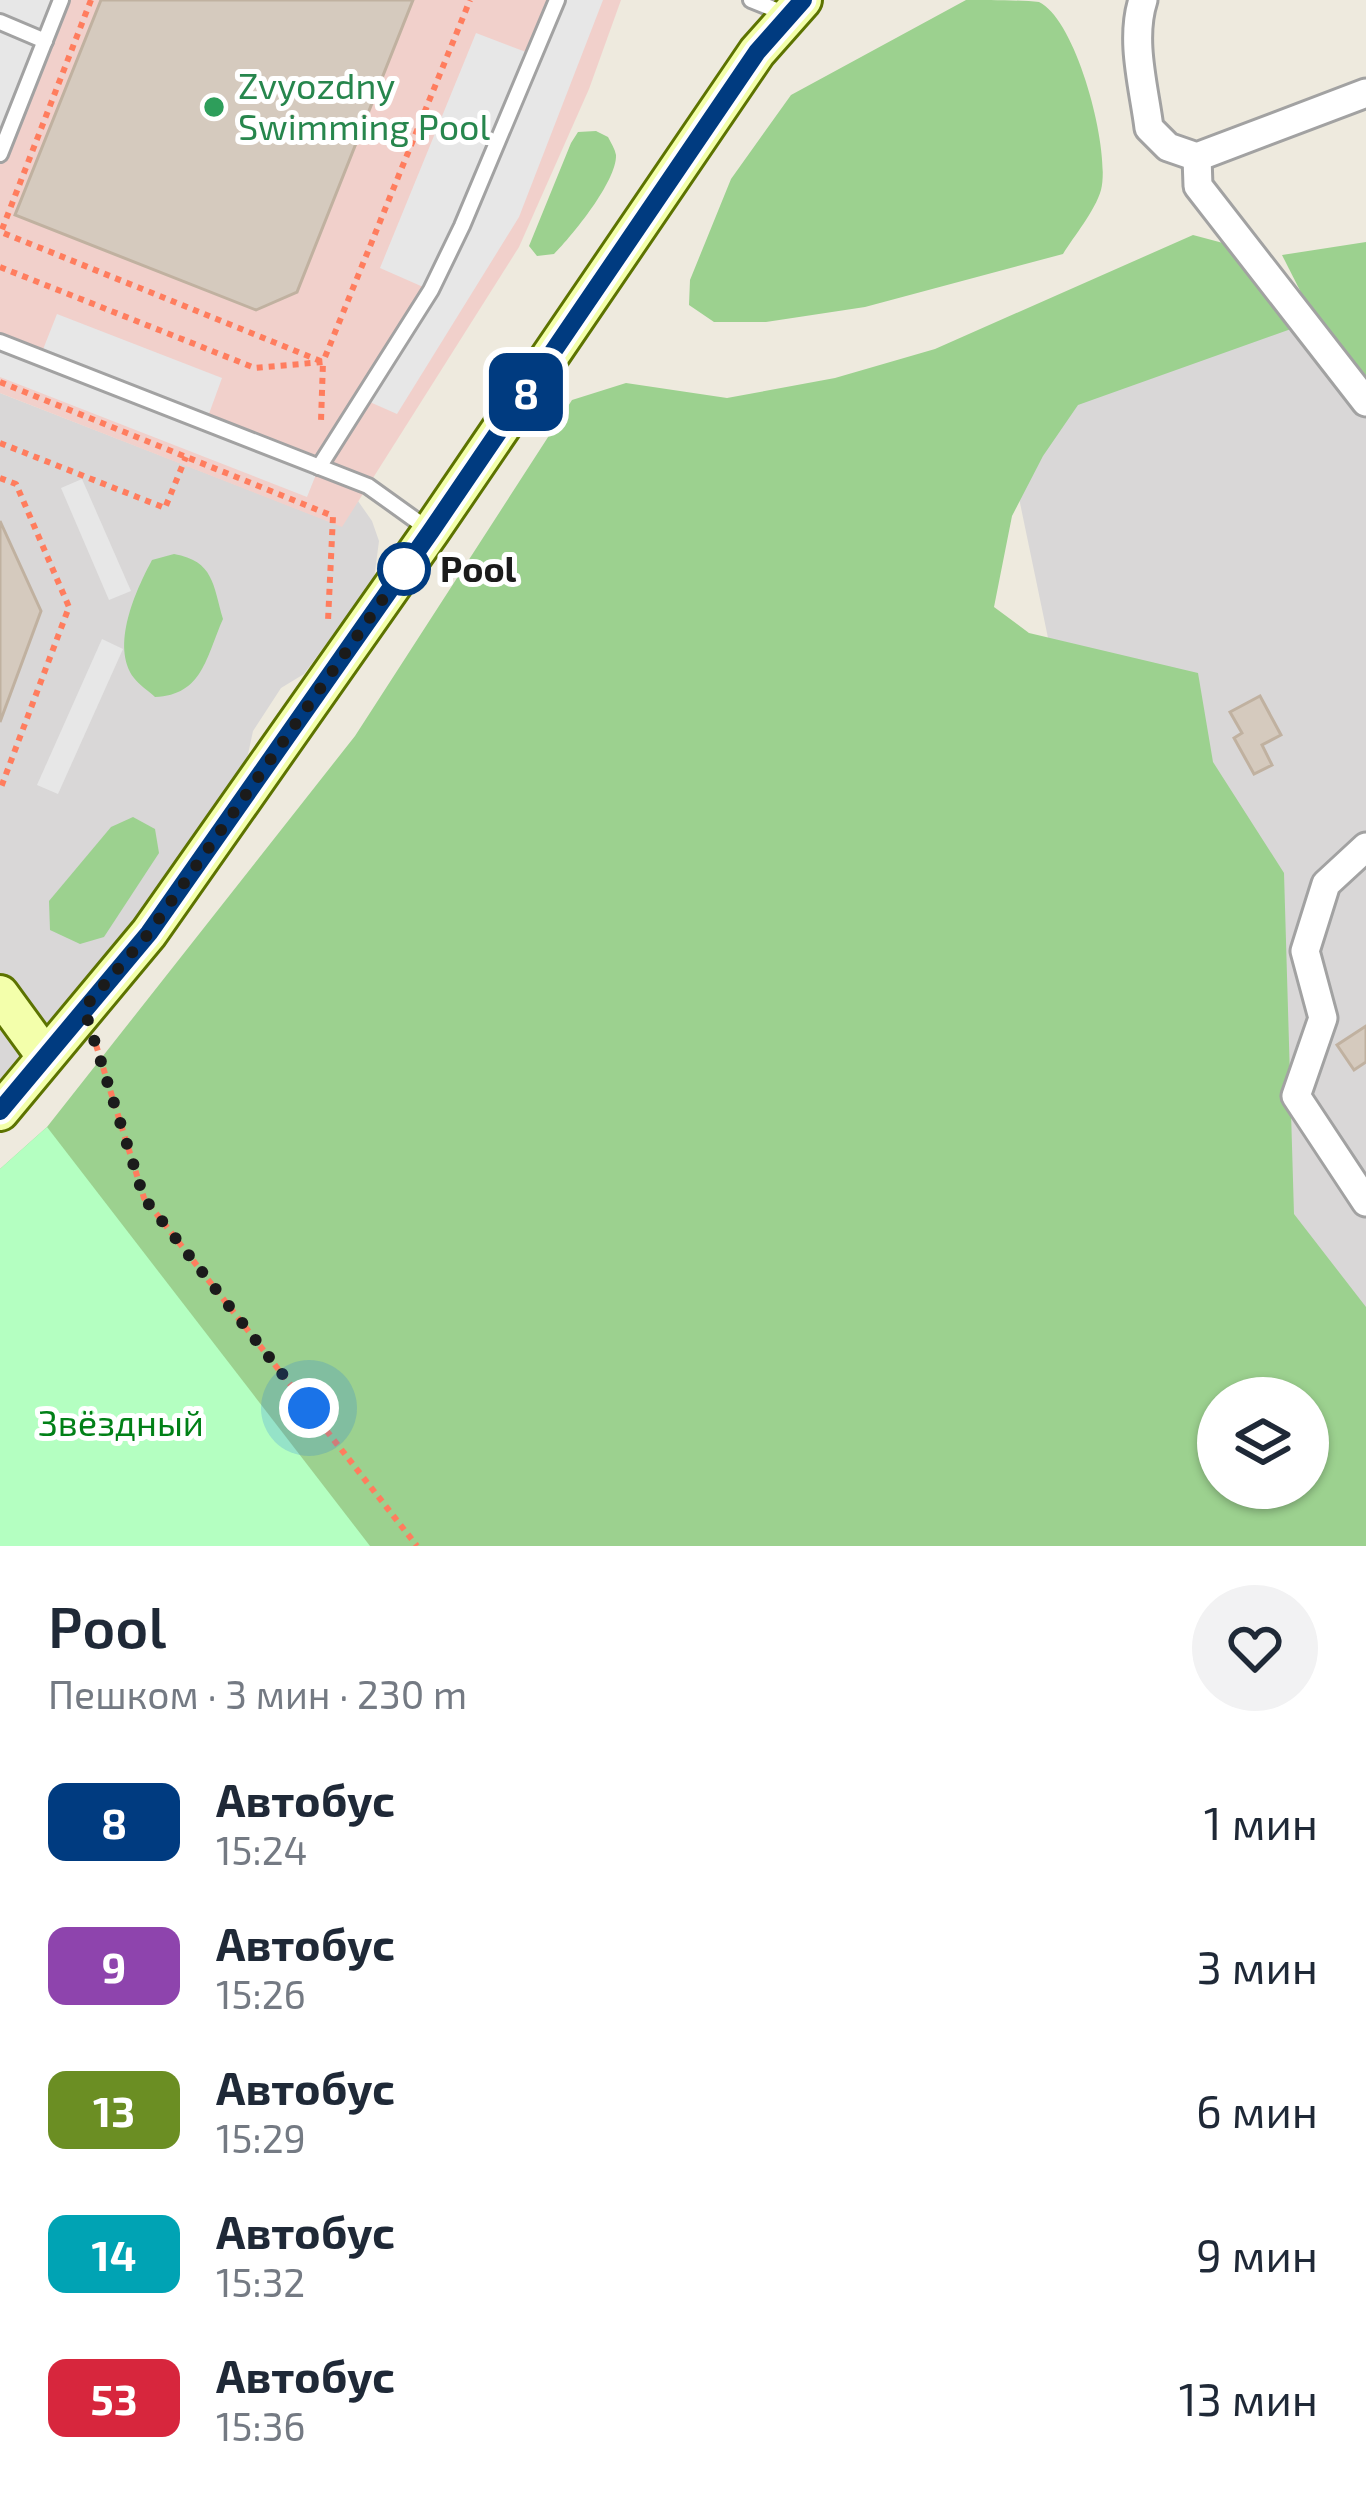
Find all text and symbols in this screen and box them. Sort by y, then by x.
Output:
place label: Zvyozdny Swimming Pool [238,63,491,147]
marker: Zvyozdny Swimming Pool [201,94,227,120]
line badge: 8 [487,353,565,431]
text: 8 [513,367,539,417]
marker: Pool [379,544,429,594]
place label: Pool [440,546,517,589]
map controls [1197,1377,1329,1509]
button: layers [1197,1377,1329,1509]
your location [279,1378,339,1438]
park label: Звёздный [38,1400,204,1443]
button: heart [1192,1585,1318,1711]
text: Pool [48,1591,166,1659]
text: Пешком · 3 мин · 230 m [48,1670,467,1717]
text: Автобус [216,1772,395,1826]
text: 1 мин [1204,1795,1318,1849]
text: 8 [101,1797,127,1847]
text: 15:24 [216,1826,308,1873]
text: Автобус [216,1916,395,1970]
text: 3 мин [1197,1939,1318,1993]
text: 9 [102,1941,126,1991]
text: 15:26 [216,1970,306,2017]
text: Автобус [216,2060,395,2114]
text: 6 мин [1196,2083,1318,2137]
text: 13 [93,2085,135,2135]
text: 15:29 [216,2114,306,2161]
text: Автобус [216,2204,395,2258]
text: 9 мин [1196,2227,1318,2281]
text: 14 [92,2229,136,2279]
text: 15:32 [216,2258,305,2305]
text: Автобус [216,2348,395,2402]
text: 13 мин [1179,2371,1318,2425]
text: 53 [91,2373,138,2423]
text: 15:36 [216,2402,306,2449]

